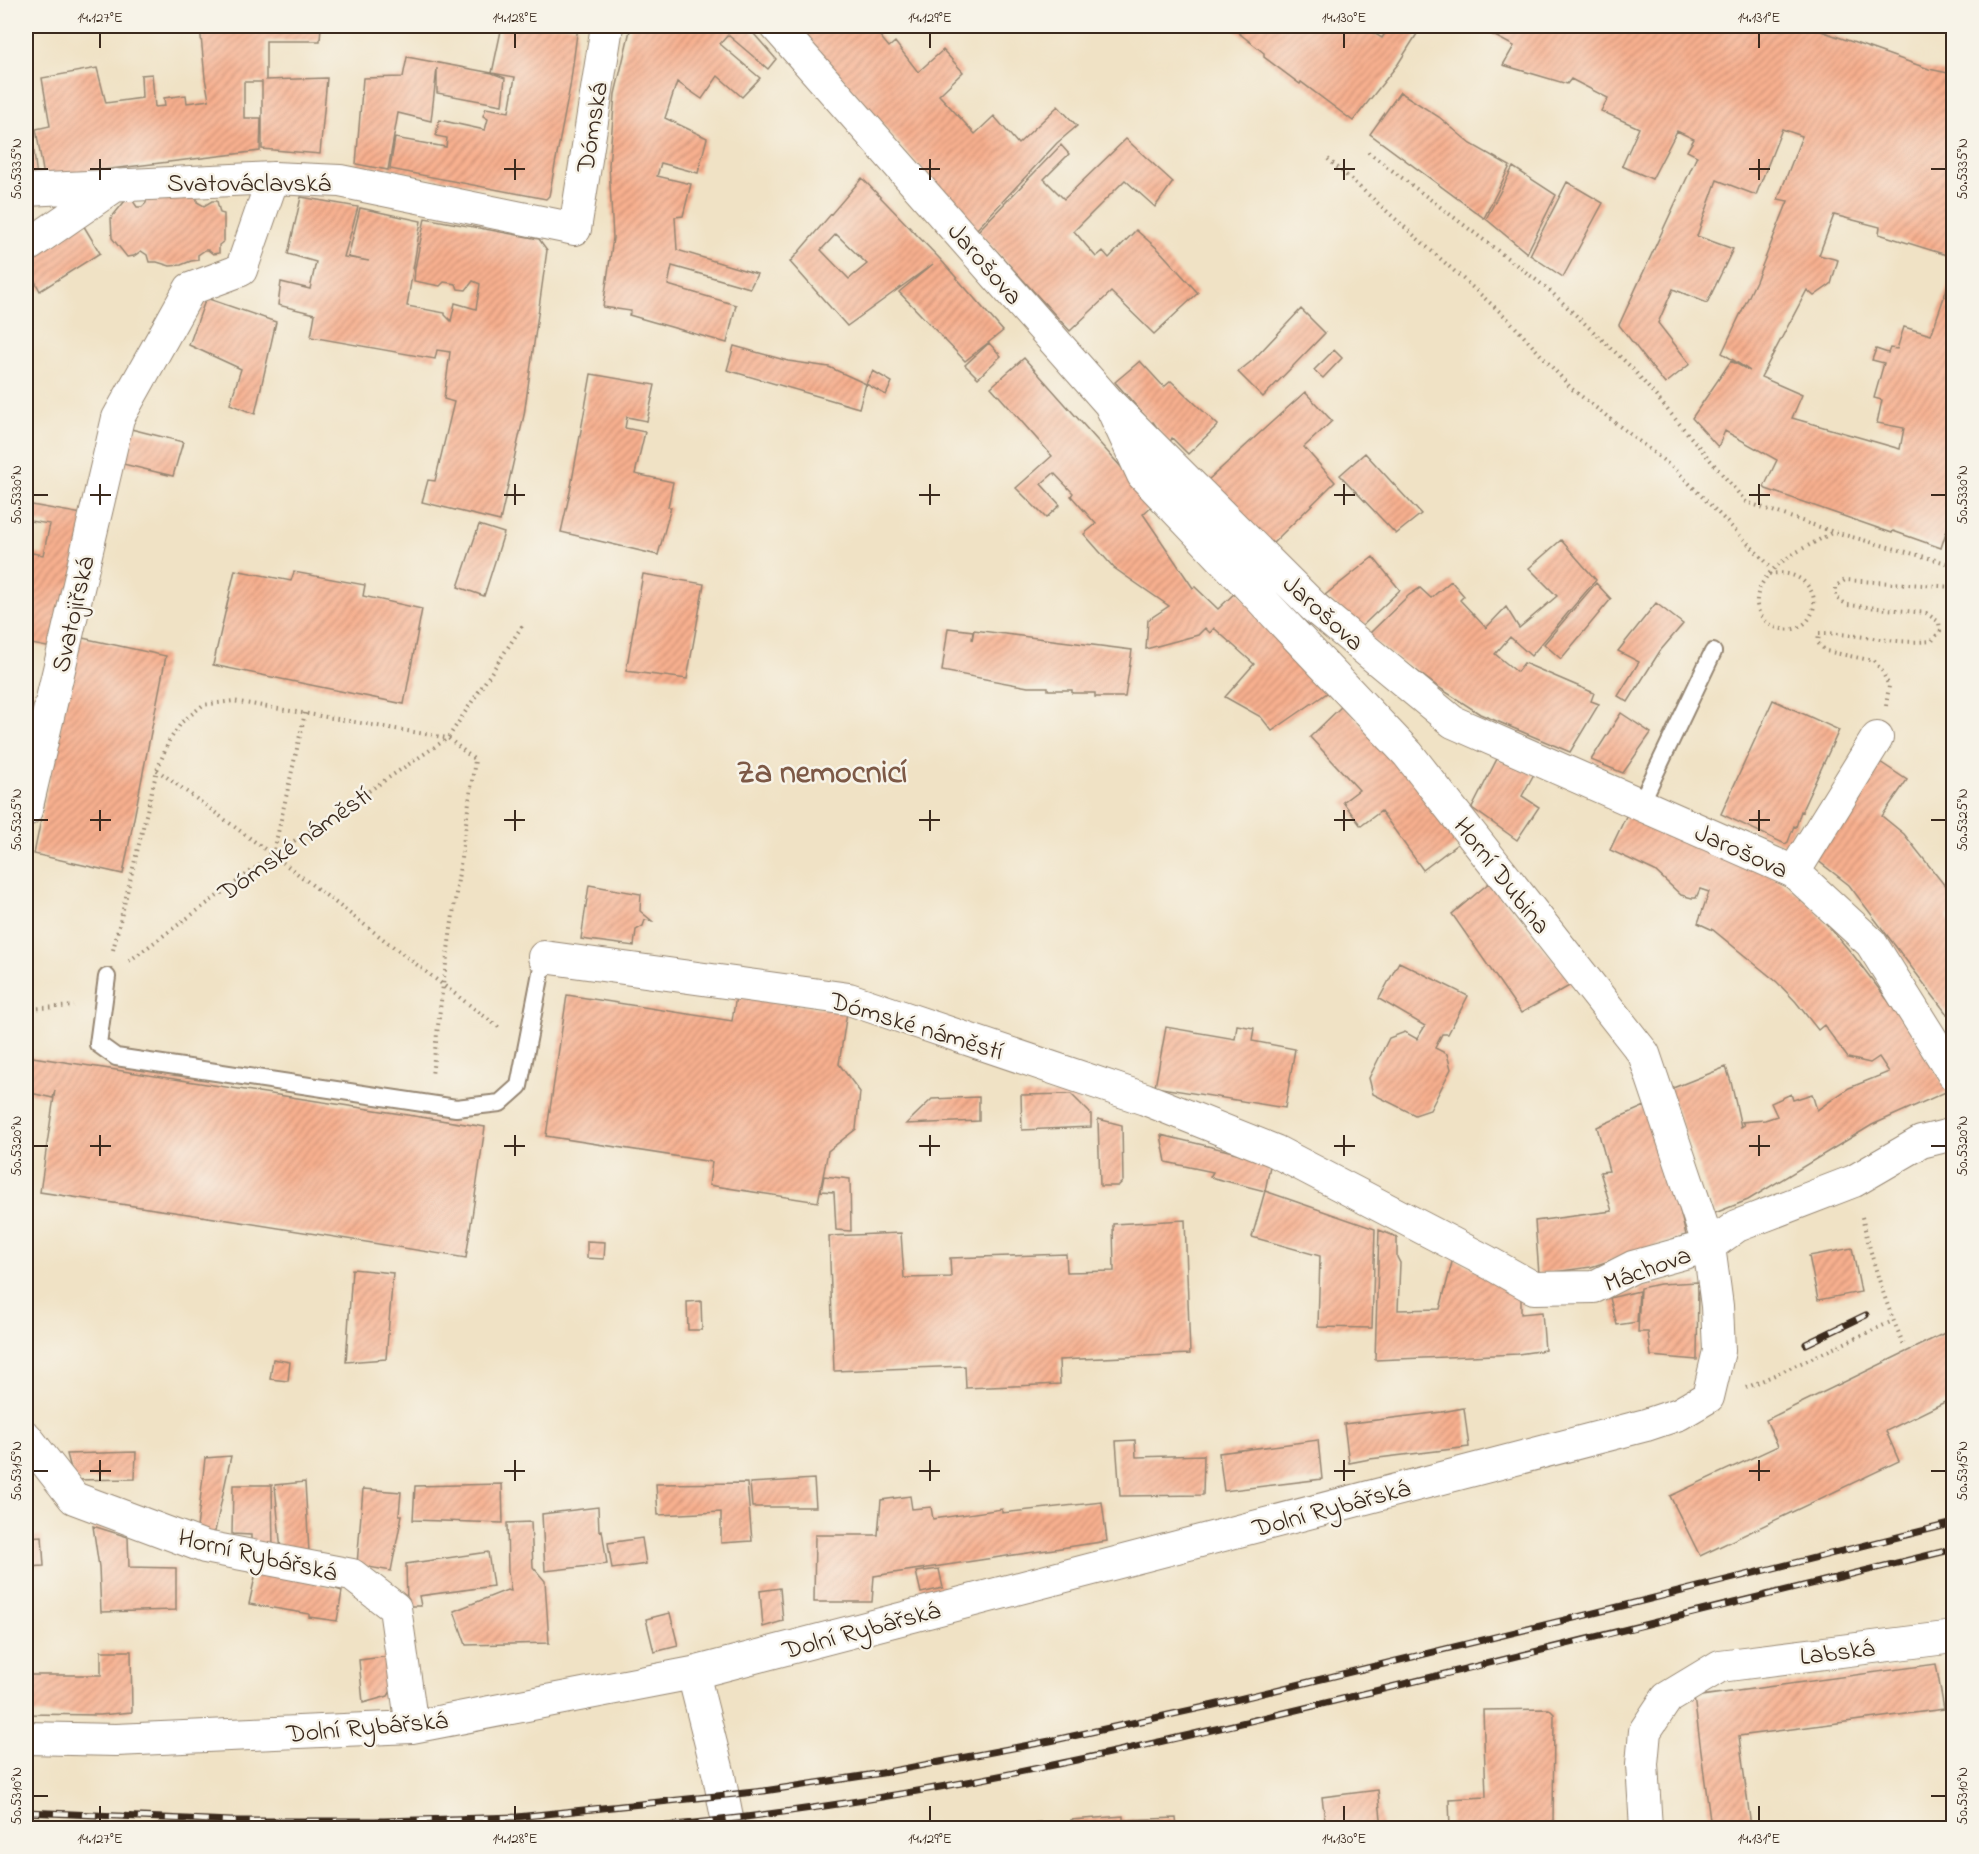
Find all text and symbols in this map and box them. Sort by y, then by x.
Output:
text: 14.127°E [77,7,123,29]
text: 14.128°E [493,7,537,29]
text: 14.129°E [908,7,952,29]
text: 14.130°E [1322,7,1366,29]
text: 14.131°E [1738,7,1780,29]
street label: Dómská [568,80,620,176]
text: 50.5335°N [6,138,28,200]
text: 50.5335°N [1952,138,1974,200]
street label: Svatováclavská [167,166,331,204]
street label: Jarošova [937,215,1031,315]
text: 50.5330°N [6,465,28,525]
text: 50.5330°N [1952,465,1974,525]
street label: Svatojiřská [43,553,107,677]
street label: Jarošova [1272,567,1372,662]
district label: Za nemocnicí [737,751,908,798]
street label: Dómské náměstí [210,778,380,913]
text: 50.5325°N [6,788,28,852]
text: 50.5325°N [1952,788,1974,852]
street label: Horní Dubina [1443,810,1559,944]
street label: Jarošova [1688,815,1794,890]
street label: Dómské náměstí [824,983,1008,1072]
text: 50.5320°N [6,1116,28,1176]
text: 50.5320°N [1952,1116,1974,1176]
street label: Máchova [1599,1237,1697,1304]
text: 50.5315°N [6,1441,28,1501]
text: 50.5315°N [1952,1441,1974,1501]
street label: Dolní Rybářská [1248,1471,1415,1549]
street label: Horní Rybářská [174,1520,341,1594]
street label: Dolní Rybářská [778,1593,945,1671]
street label: Labská [1798,1631,1877,1677]
street label: Dolní Rybářská [284,1703,449,1755]
text: 50.5310°N [6,1767,28,1825]
text: 50.5310°N [1952,1767,1974,1825]
text: 14.127°E [77,1828,123,1850]
text: 14.128°E [493,1828,537,1850]
text: 14.129°E [908,1828,952,1850]
text: 14.130°E [1322,1828,1366,1850]
text: 14.131°E [1738,1828,1780,1850]

